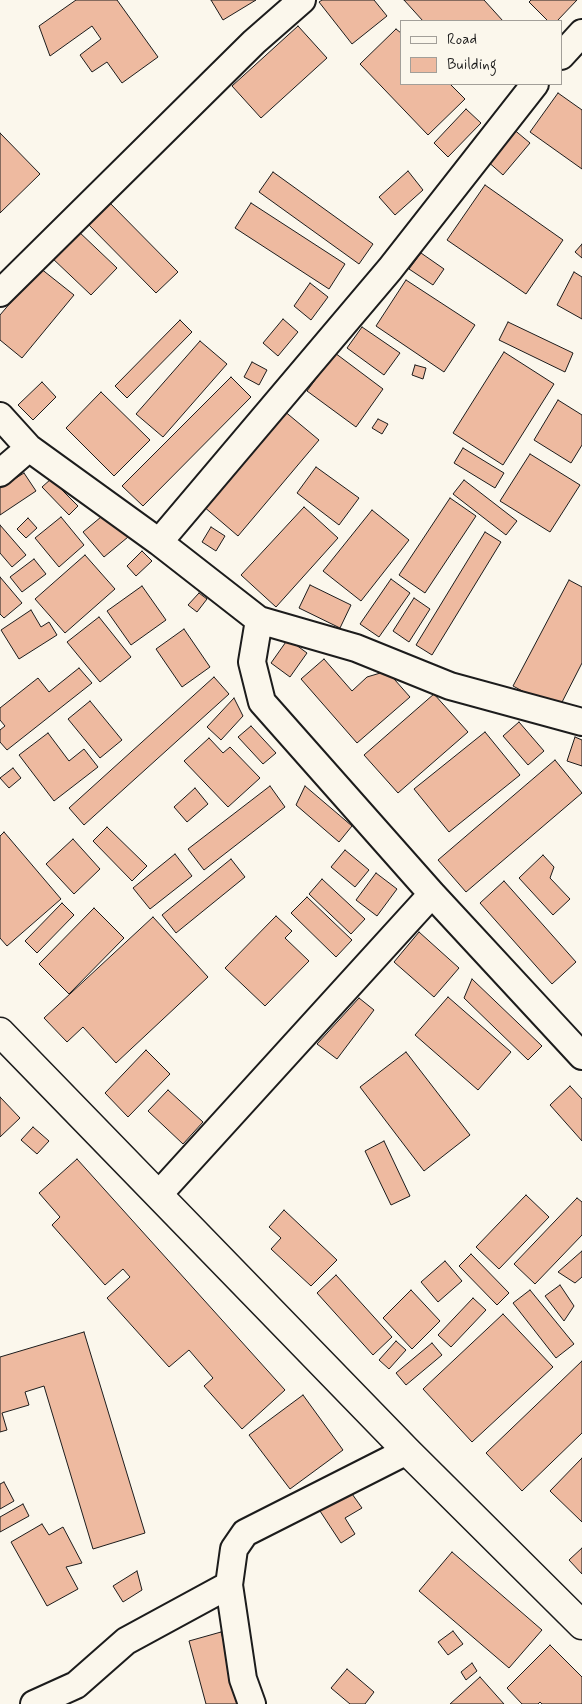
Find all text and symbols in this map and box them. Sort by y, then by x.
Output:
legend [400,20,562,85]
text: Road [447,30,477,50]
text: Building [447,55,497,75]

